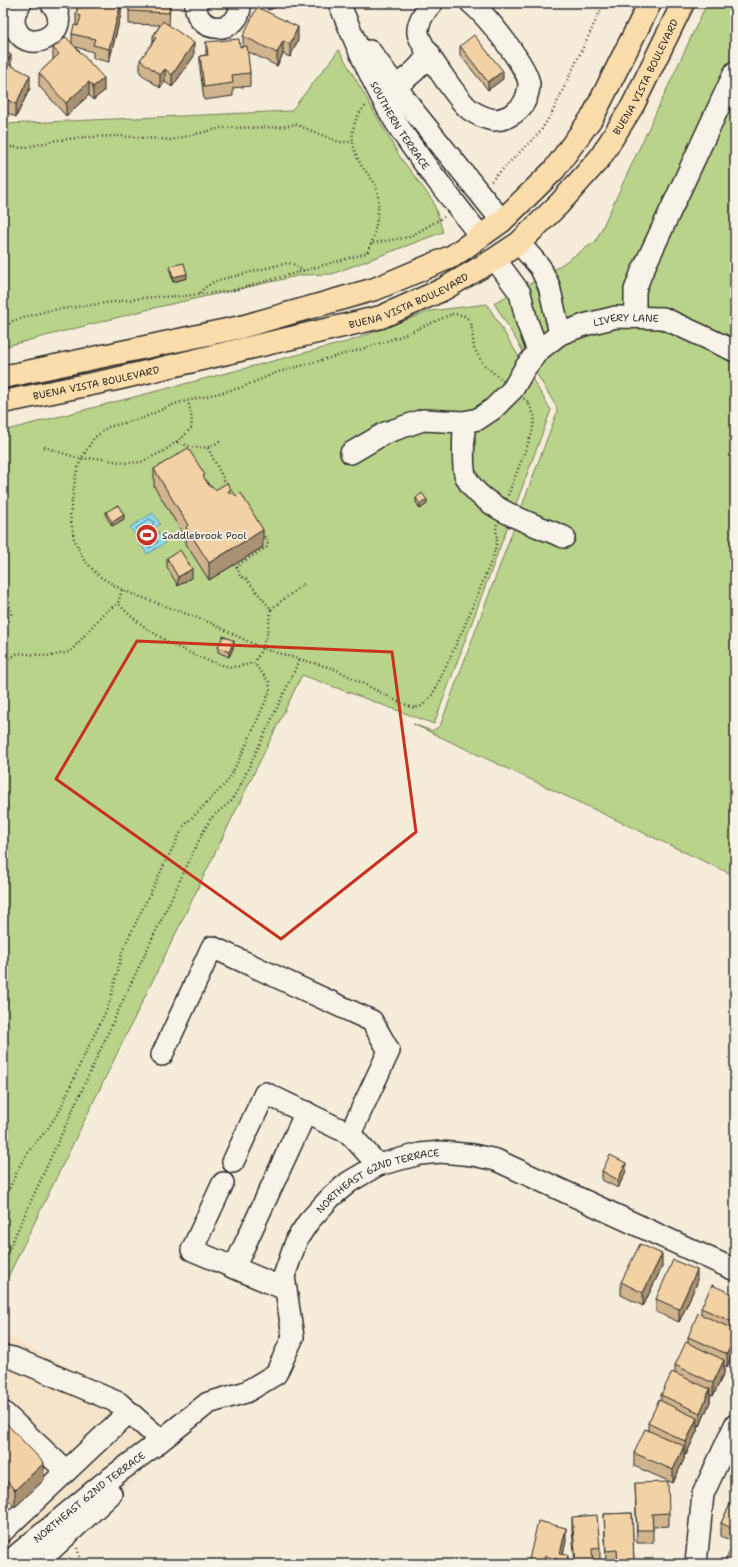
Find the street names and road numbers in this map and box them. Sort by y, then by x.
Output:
street label: BUENA VISTA BOULEVARD [610,17,681,137]
street label: SOUTHERN TERRACE [367,79,432,172]
street label: BUENA VISTA BOULEVARD [348,270,471,331]
street label: LIVERY LANE [592,311,659,329]
street label: BUENA VISTA BOULEVARD [32,363,161,403]
street label: NORTHEAST 62ND TERRACE [313,1146,440,1216]
street label: NORTHEAST 62ND TERRACE [31,1449,148,1546]

